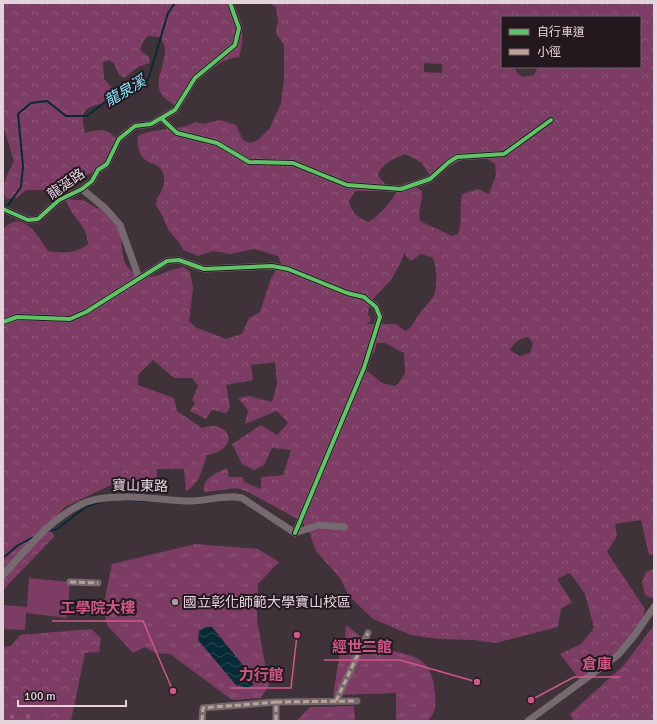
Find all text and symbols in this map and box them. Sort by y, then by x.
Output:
legend [501,16,641,68]
text: 自行車道 [537,25,585,40]
text: 小徑 [537,45,561,60]
water label: 龍泉溪 [101,71,151,110]
street label: 龍涎路 [44,165,88,203]
street label: 寶山東路 [112,477,168,495]
callout: 工學院大樓 [52,594,143,621]
place label: 國立彰化師範大學寶山校區 [183,594,351,611]
marker: 國立彰化師範大學寶山校區 [170,597,180,607]
text: 工學院大樓 [60,599,136,617]
callout: 經世二館 [324,633,400,660]
text: 經世二館 [332,638,392,656]
callout: 倉庫 [574,650,620,677]
text: 倉庫 [582,655,612,673]
callout: 力行館 [230,661,291,688]
text: 力行館 [238,666,284,684]
scale bar [18,682,126,708]
text: 100 m [24,689,56,704]

